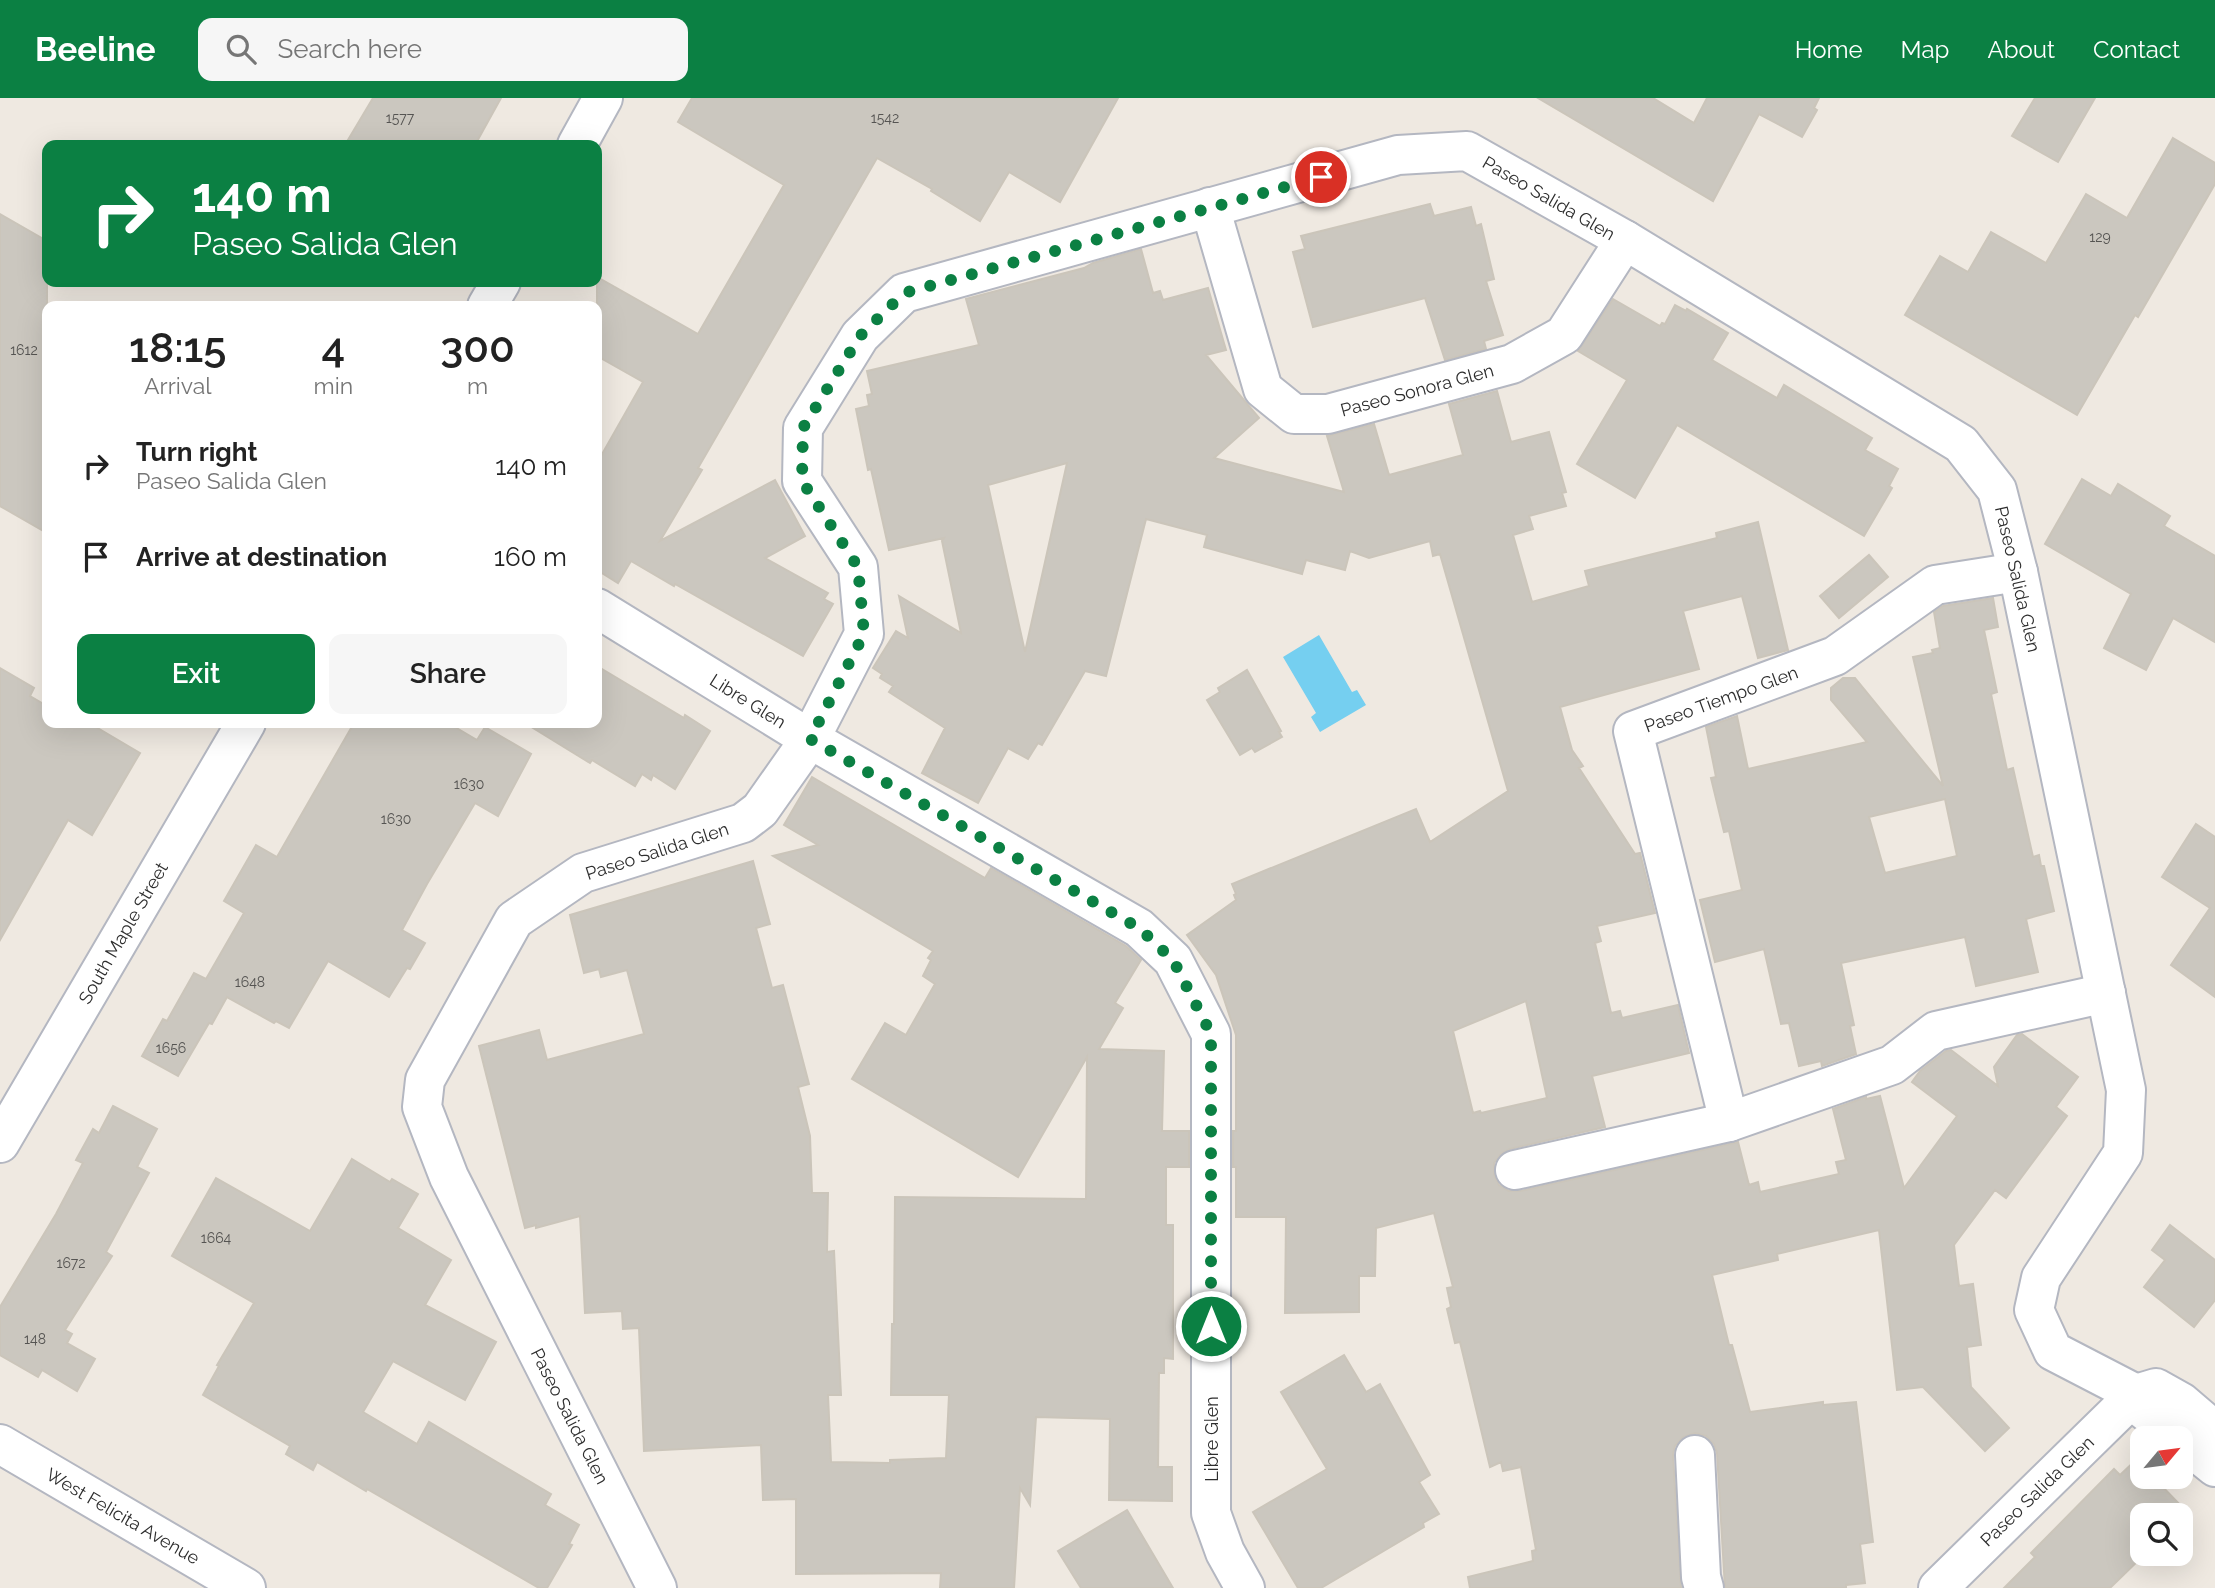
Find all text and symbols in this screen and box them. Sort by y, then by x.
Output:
search box [198,18,688,81]
text: Beeline [35,30,156,69]
icon: search [222,30,260,68]
text: Search here [278,34,422,64]
text: Home [1795,35,1863,64]
text: Map [1901,35,1949,64]
text: About [1987,35,2055,64]
text: Contact [2093,35,2180,64]
house number: 1577 [386,110,415,126]
house number: 1542 [871,110,899,126]
pin [1291,147,1351,207]
street label: Paseo Salida Glen [1479,152,1619,244]
icon: arrive [1302,158,1340,196]
text: 140 m [192,166,332,223]
icon: right [77,168,168,259]
text: Paseo Salida Glen [192,225,458,262]
house number: 129 [2089,229,2111,245]
text: 18:15 [129,323,226,372]
text: 4 [321,323,345,372]
text: 300 [440,323,515,372]
house number: 1612 [10,342,38,358]
street label: Paseo Sonora Glen [1338,359,1496,421]
text: Arrival [144,372,212,399]
text: min [314,372,353,399]
text: m [467,372,488,399]
text: Turn right [136,437,257,467]
icon: right [77,447,115,485]
text: 140 m [495,451,567,481]
text: Paseo Salida Glen [136,467,327,494]
street label: Paseo Salida Glen [1991,504,2045,654]
icon: arrive [77,538,115,576]
text: Arrive at destination [136,542,387,572]
text: 160 m [494,542,567,572]
button: Exit [77,634,315,714]
button: Share [329,634,567,714]
street label: Paseo Tiempo Glen [1641,661,1801,737]
street label: Libre Glen [706,669,790,733]
house number: 1630 [454,776,484,792]
house number: 1630 [381,811,411,827]
street label: Paseo Salida Glen [583,818,731,884]
street label: South Maple Street [74,858,172,1008]
house number: 1648 [235,974,265,990]
house number: 1656 [156,1040,186,1056]
house number: 1664 [201,1230,232,1246]
house number: 1672 [56,1255,86,1271]
position arrow [1174,1289,1248,1363]
house number: 148 [24,1331,46,1347]
street label: Paseo Salida Glen [527,1345,613,1487]
street label: Libre Glen [1201,1396,1222,1482]
north arrow [2130,1426,2193,1489]
map controls [2130,1426,2193,1566]
street label: Paseo Salida Glen [1976,1432,2098,1550]
street label: West Felicita Avenue [43,1463,204,1569]
button: search [2130,1503,2193,1566]

